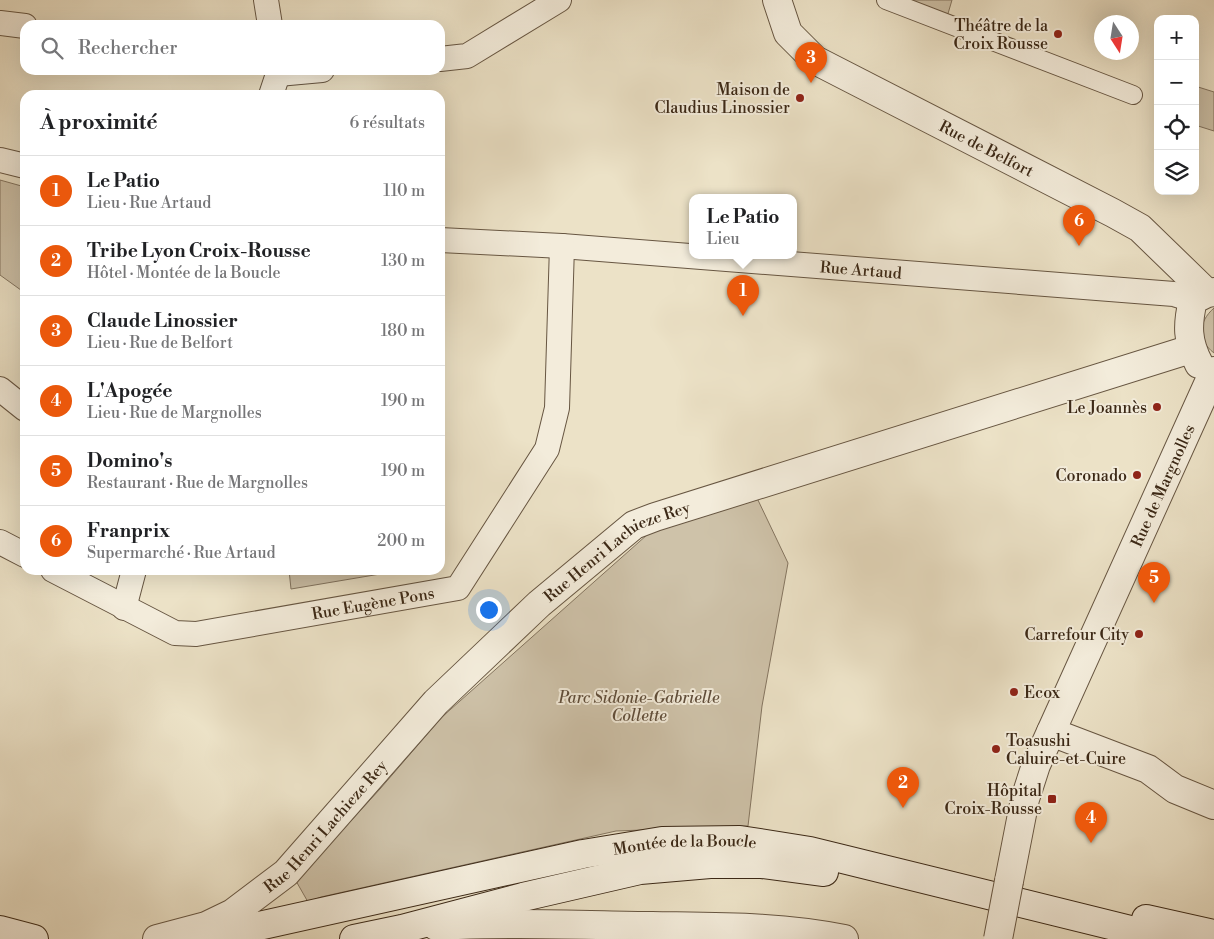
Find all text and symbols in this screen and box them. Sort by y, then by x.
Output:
north arrow [1094,15,1139,60]
map controls [1154,15,1199,195]
button: + [1154,15,1199,60]
place label: Théâtre de la Croix Rousse [953,16,1049,54]
search box [20,20,445,75]
marker: Théâtre de la Croix Rousse [1052,28,1064,40]
icon: search [38,34,66,62]
text: Rechercher [78,36,177,60]
pin: 3 [795,42,827,83]
button: − [1154,60,1199,105]
place label: Maison de Claudius Linossier [655,80,790,118]
marker: Maison de Claudius Linossier [794,92,806,104]
button: locate [1154,105,1199,150]
text: À proximité [40,110,157,136]
text: 6 résultats [350,113,425,133]
street label: Rue de Belfort [936,116,1037,182]
button: layers [1154,150,1199,195]
text: Le Patio [87,169,160,193]
text: 1 [52,181,60,201]
text: 110 m [383,181,425,201]
text: Lieu · Rue Artaud [87,193,211,213]
popup [689,194,797,259]
text: Le Patio [707,205,779,229]
pin: 6 [1063,205,1095,246]
text: Lieu [707,229,740,249]
text: Tribe Lyon Croix-Rousse [87,239,311,263]
text: 2 [51,251,61,271]
text: 130 m [381,251,425,271]
street label: Rue Artaud [819,257,903,284]
text: Hôtel · Montée de la Boucle [87,263,281,283]
pin: 1 [727,275,759,316]
text: Claude Linossier [87,309,238,333]
text: 3 [51,321,61,341]
text: 180 m [381,321,425,341]
text: Lieu · Rue de Belfort [87,333,233,353]
text: L'Apogée [87,379,173,403]
text: 4 [51,391,61,411]
text: 190 m [381,391,425,411]
place label: Le Joannès [1067,398,1147,418]
marker: Le Joannès [1151,401,1163,413]
text: Lieu · Rue de Margnolles [87,403,262,423]
street label: Rue de Margnolles [1127,421,1200,550]
text: Domino's [87,449,172,473]
text: 5 [51,461,61,481]
text: 190 m [381,461,425,481]
place label: Coronado [1056,466,1127,486]
marker: Coronado [1131,469,1143,481]
text: Restaurant · Rue de Margnolles [87,473,308,493]
street label: Rue Henri Lachieze Rey [540,498,693,607]
text: Franprix [87,519,170,543]
text: 6 [51,531,61,551]
text: 200 m [377,531,425,551]
text: Supermarché · Rue Artaud [87,543,276,563]
pin: 5 [1138,562,1170,603]
street label: Rue Eugène Pons [310,583,436,625]
your location [476,597,502,623]
place label: Carrefour City [1025,625,1129,645]
marker: Carrefour City [1133,628,1145,640]
place label: Ecox [1024,683,1061,703]
marker: Ecox [1008,686,1020,698]
park label: Parc Sidonie-Gabrielle Collette [557,688,720,726]
place label: Toasushi Caluire-et-Cuire [1006,731,1126,769]
marker: Toasushi Caluire-et-Cuire [990,743,1002,755]
street label: Rue Henri Lachieze Rey [260,756,392,897]
pin: 2 [887,767,919,808]
place label: Hôpital Croix-Rousse [944,781,1042,819]
marker: Hôpital Croix-Rousse [1046,793,1058,805]
pin: 4 [1075,802,1107,843]
street label: Montée de la Boucle [612,831,758,860]

